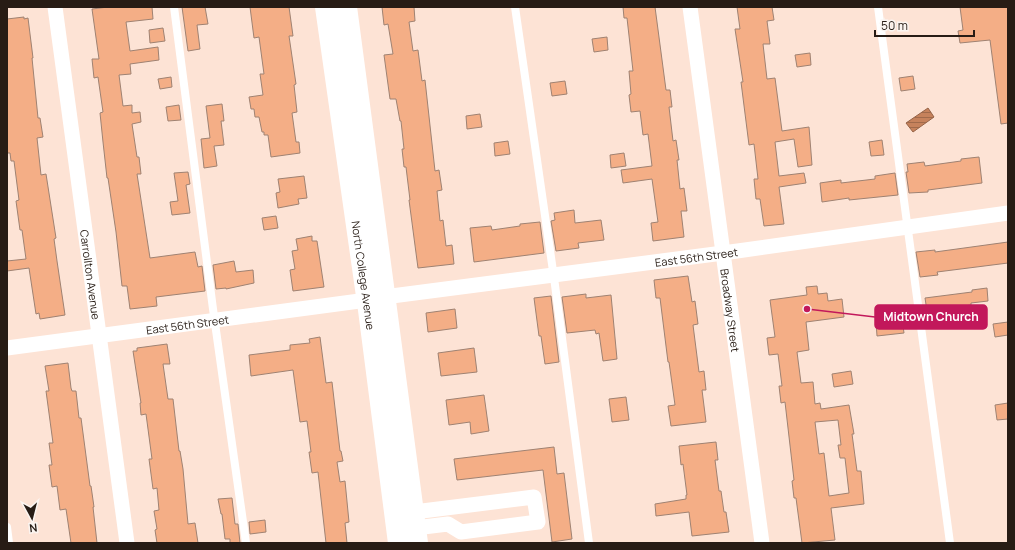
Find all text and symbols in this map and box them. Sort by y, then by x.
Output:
scale bar [875,12,974,38]
text: 50 m [881,17,908,34]
street label: North College Avenue [349,220,379,331]
street label: Carrollton Avenue [77,229,104,321]
street label: East 56th Street [654,244,739,269]
street label: Broadway Street [718,268,744,353]
callout: Midtown Church [875,305,987,329]
text: Midtown Church [883,308,979,325]
street label: East 56th Street [145,311,230,337]
north arrow [12,498,52,538]
text: N [28,520,38,536]

